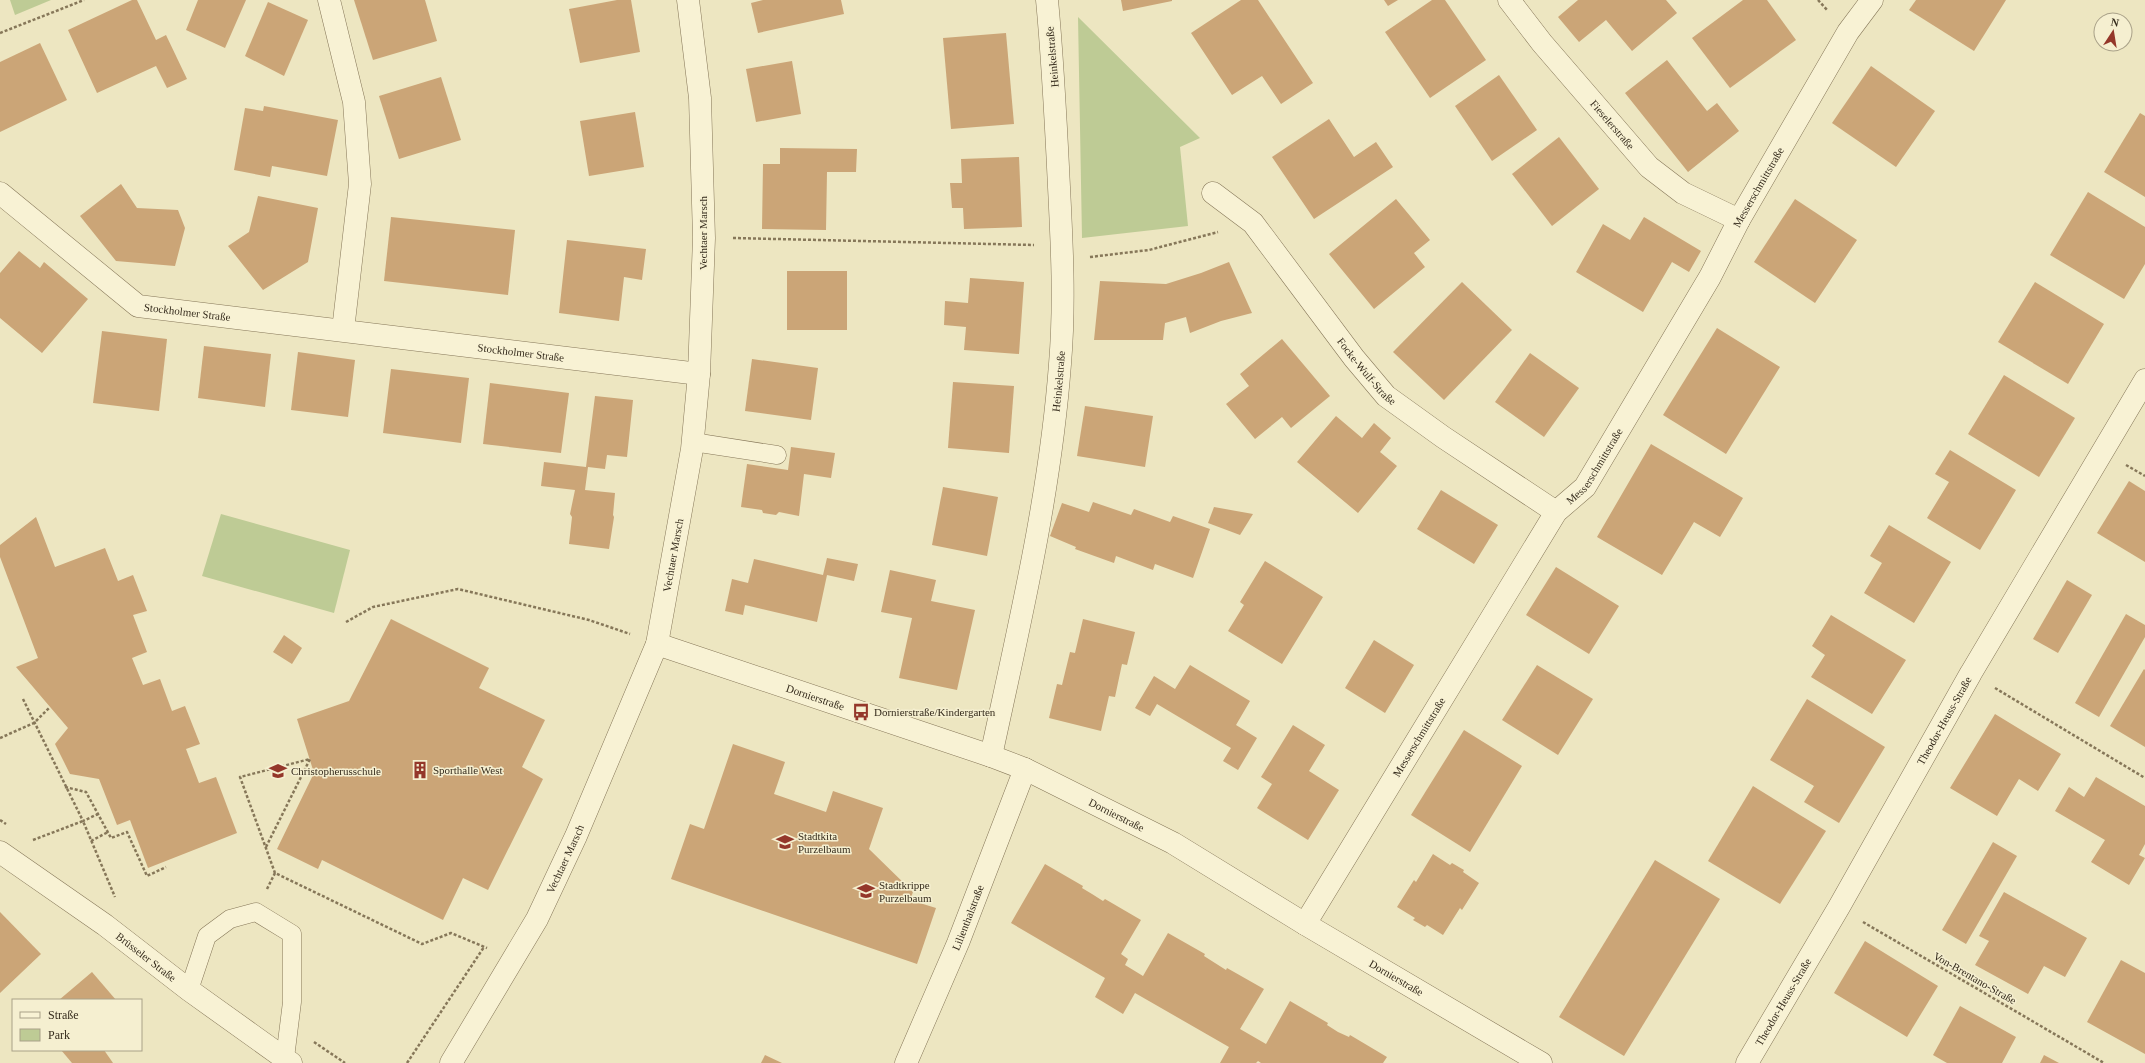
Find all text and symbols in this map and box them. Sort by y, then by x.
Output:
north arrow [2093,12,2133,52]
text: N [2110,16,2120,29]
street label: Heinkelstraße [1043,26,1061,88]
street label: Fieselerstraße [1588,98,1637,152]
street label: Messerschmittstraße [1730,145,1786,229]
street label: Vechtaer Marsch [697,195,709,270]
street label: Stockholmer Straße [143,301,231,323]
street label: Focke-Wulf-Straße [1335,335,1399,407]
street label: Stockholmer Straße [477,341,565,364]
street label: Heinkelstraße [1050,350,1067,412]
street label: Messerschmittstraße [1564,426,1625,507]
street label: Vechtaer Marsch [660,517,685,593]
street label: Theodor-Heuss-Straße [1914,674,1974,767]
street label: Dornierstraße [785,682,846,712]
street label: Messerschmittstraße [1390,695,1448,779]
bus stop icon: Dornierstraße/Kindergarten [851,702,871,722]
place label: Dornierstraße/Kindergarten [874,706,996,718]
building icon: Sporthalle West [410,760,430,780]
school or university icon: Christopherusschule [268,761,288,781]
place label: Sporthalle West [433,764,503,776]
place label: Christopherusschule [291,765,381,777]
street label: Dornierstraße [1087,796,1146,834]
street label: Vechtaer Marsch [544,822,586,895]
place label: Stadtkita Purzelbaum [798,830,851,855]
school or university icon: Stadtkita Purzelbaum [775,832,795,852]
place label: Stadtkrippe Purzelbaum [879,879,932,904]
school or university icon: Stadtkrippe Purzelbaum [856,881,876,901]
street label: Lilienthalstraße [950,883,986,952]
street label: Brüsseler Straße [114,930,179,984]
street label: Von-Brentano-Straße [1932,949,2018,1007]
street label: Theodor-Heuss-Straße [1753,956,1814,1048]
street label: Dornierstraße [1367,957,1426,998]
legend [12,999,142,1051]
text: Straße [48,1008,79,1022]
text: Park [48,1028,70,1042]

